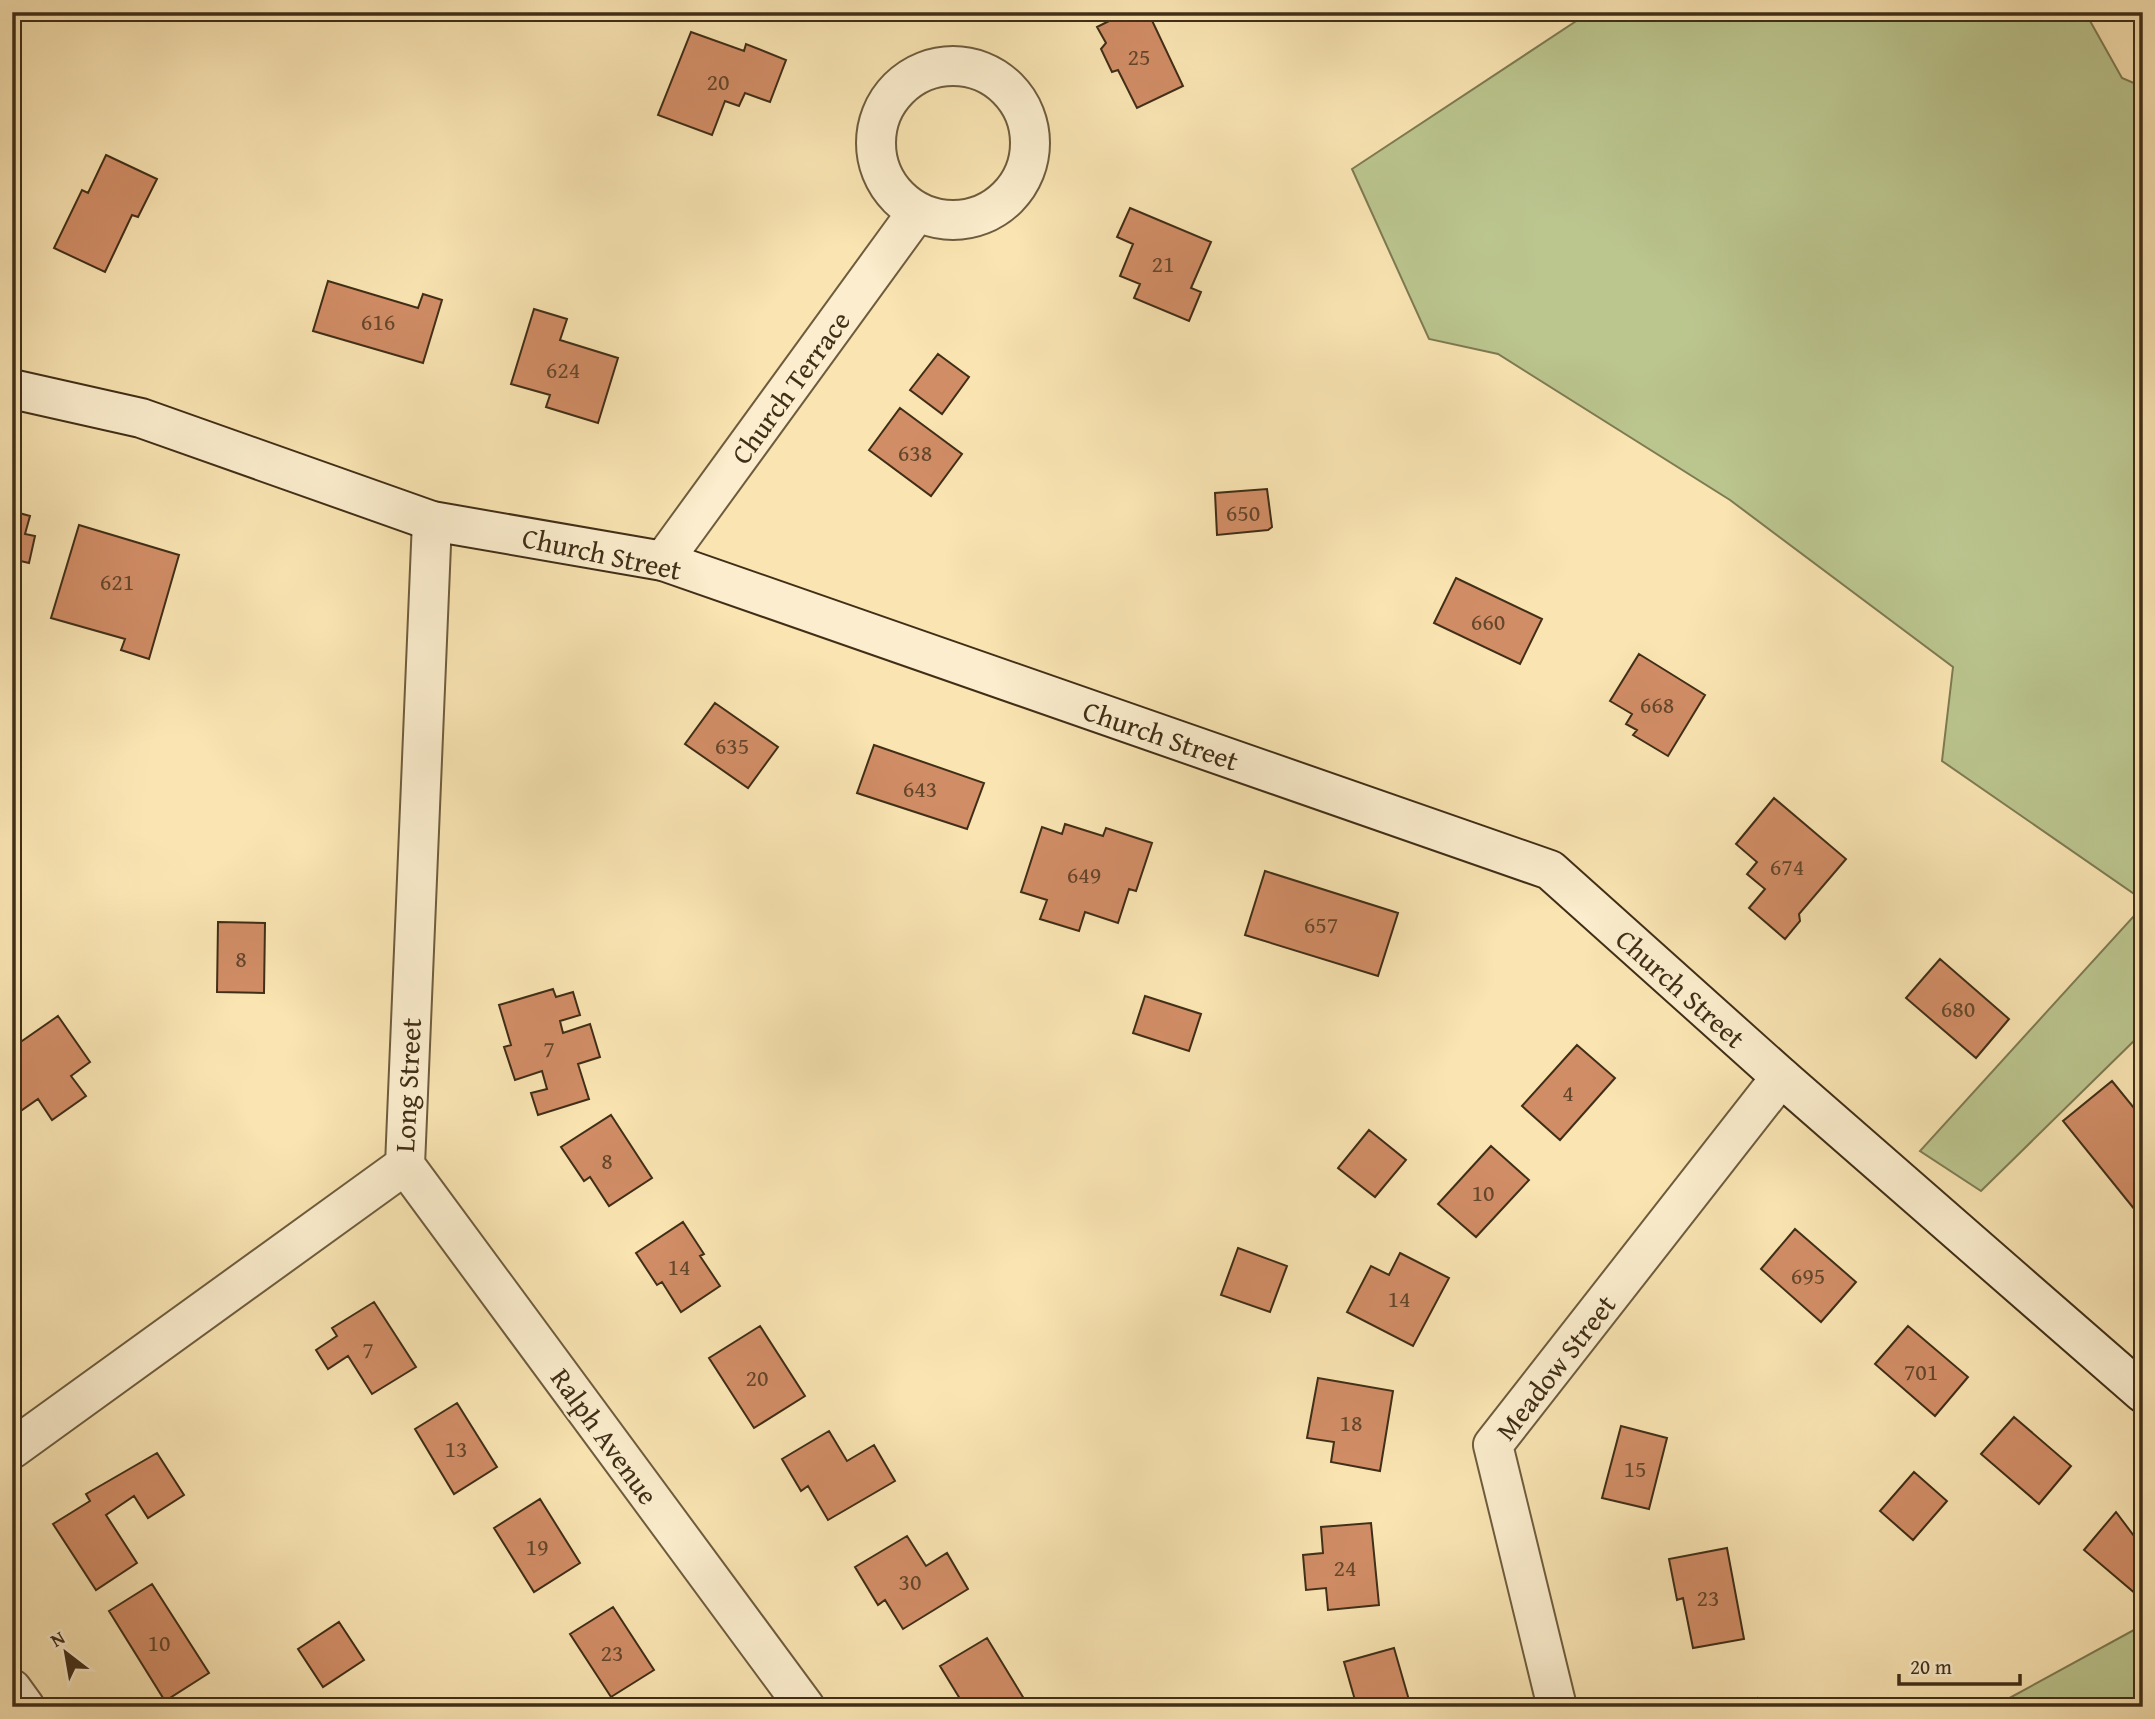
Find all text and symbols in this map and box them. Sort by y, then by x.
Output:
house number: 25 [1127,39,1151,74]
house number: 20 [706,64,730,99]
house number: 21 [1151,246,1175,281]
street label: Church Terrace [720,302,860,472]
house number: 616 [361,304,395,339]
house number: 624 [546,352,580,387]
house number: 638 [898,435,932,470]
house number: 650 [1226,495,1260,530]
street label: Church Street [519,516,686,590]
house number: 621 [100,564,134,599]
house number: 660 [1471,604,1505,639]
house number: 668 [1640,687,1674,722]
street label: Church Street [1078,689,1244,781]
house number: 635 [715,728,749,763]
house number: 643 [903,771,937,806]
house number: 674 [1770,849,1804,884]
house number: 649 [1067,857,1101,892]
house number: 657 [1304,907,1338,942]
street label: Church Street [1607,919,1755,1057]
house number: 8 [235,941,247,976]
house number: 680 [1941,991,1975,1026]
street label: Long Street [383,1017,431,1153]
house number: 7 [543,1031,555,1066]
house number: 4 [1562,1075,1574,1110]
house number: 8 [601,1143,613,1178]
house number: 10 [1471,1175,1495,1210]
house number: 14 [667,1249,691,1284]
house number: 695 [1791,1258,1825,1293]
house number: 14 [1387,1281,1411,1316]
street label: Meadow Street [1485,1285,1625,1449]
house number: 7 [362,1332,374,1367]
house number: 701 [1904,1354,1938,1389]
street label: Ralph Avenue [541,1359,669,1513]
house number: 20 [745,1360,769,1395]
house number: 18 [1339,1405,1363,1440]
house number: 13 [444,1431,468,1466]
house number: 15 [1623,1451,1647,1486]
house number: 19 [525,1529,549,1564]
house number: 24 [1333,1550,1357,1585]
house number: 30 [898,1564,922,1599]
house number: 23 [1696,1580,1720,1615]
north arrow [32,1618,102,1688]
text: N [45,1623,70,1654]
house number: 10 [147,1625,171,1660]
house number: 23 [600,1635,624,1670]
scale bar [1899,1642,2020,1686]
text: 20 m [1910,1651,1952,1682]

